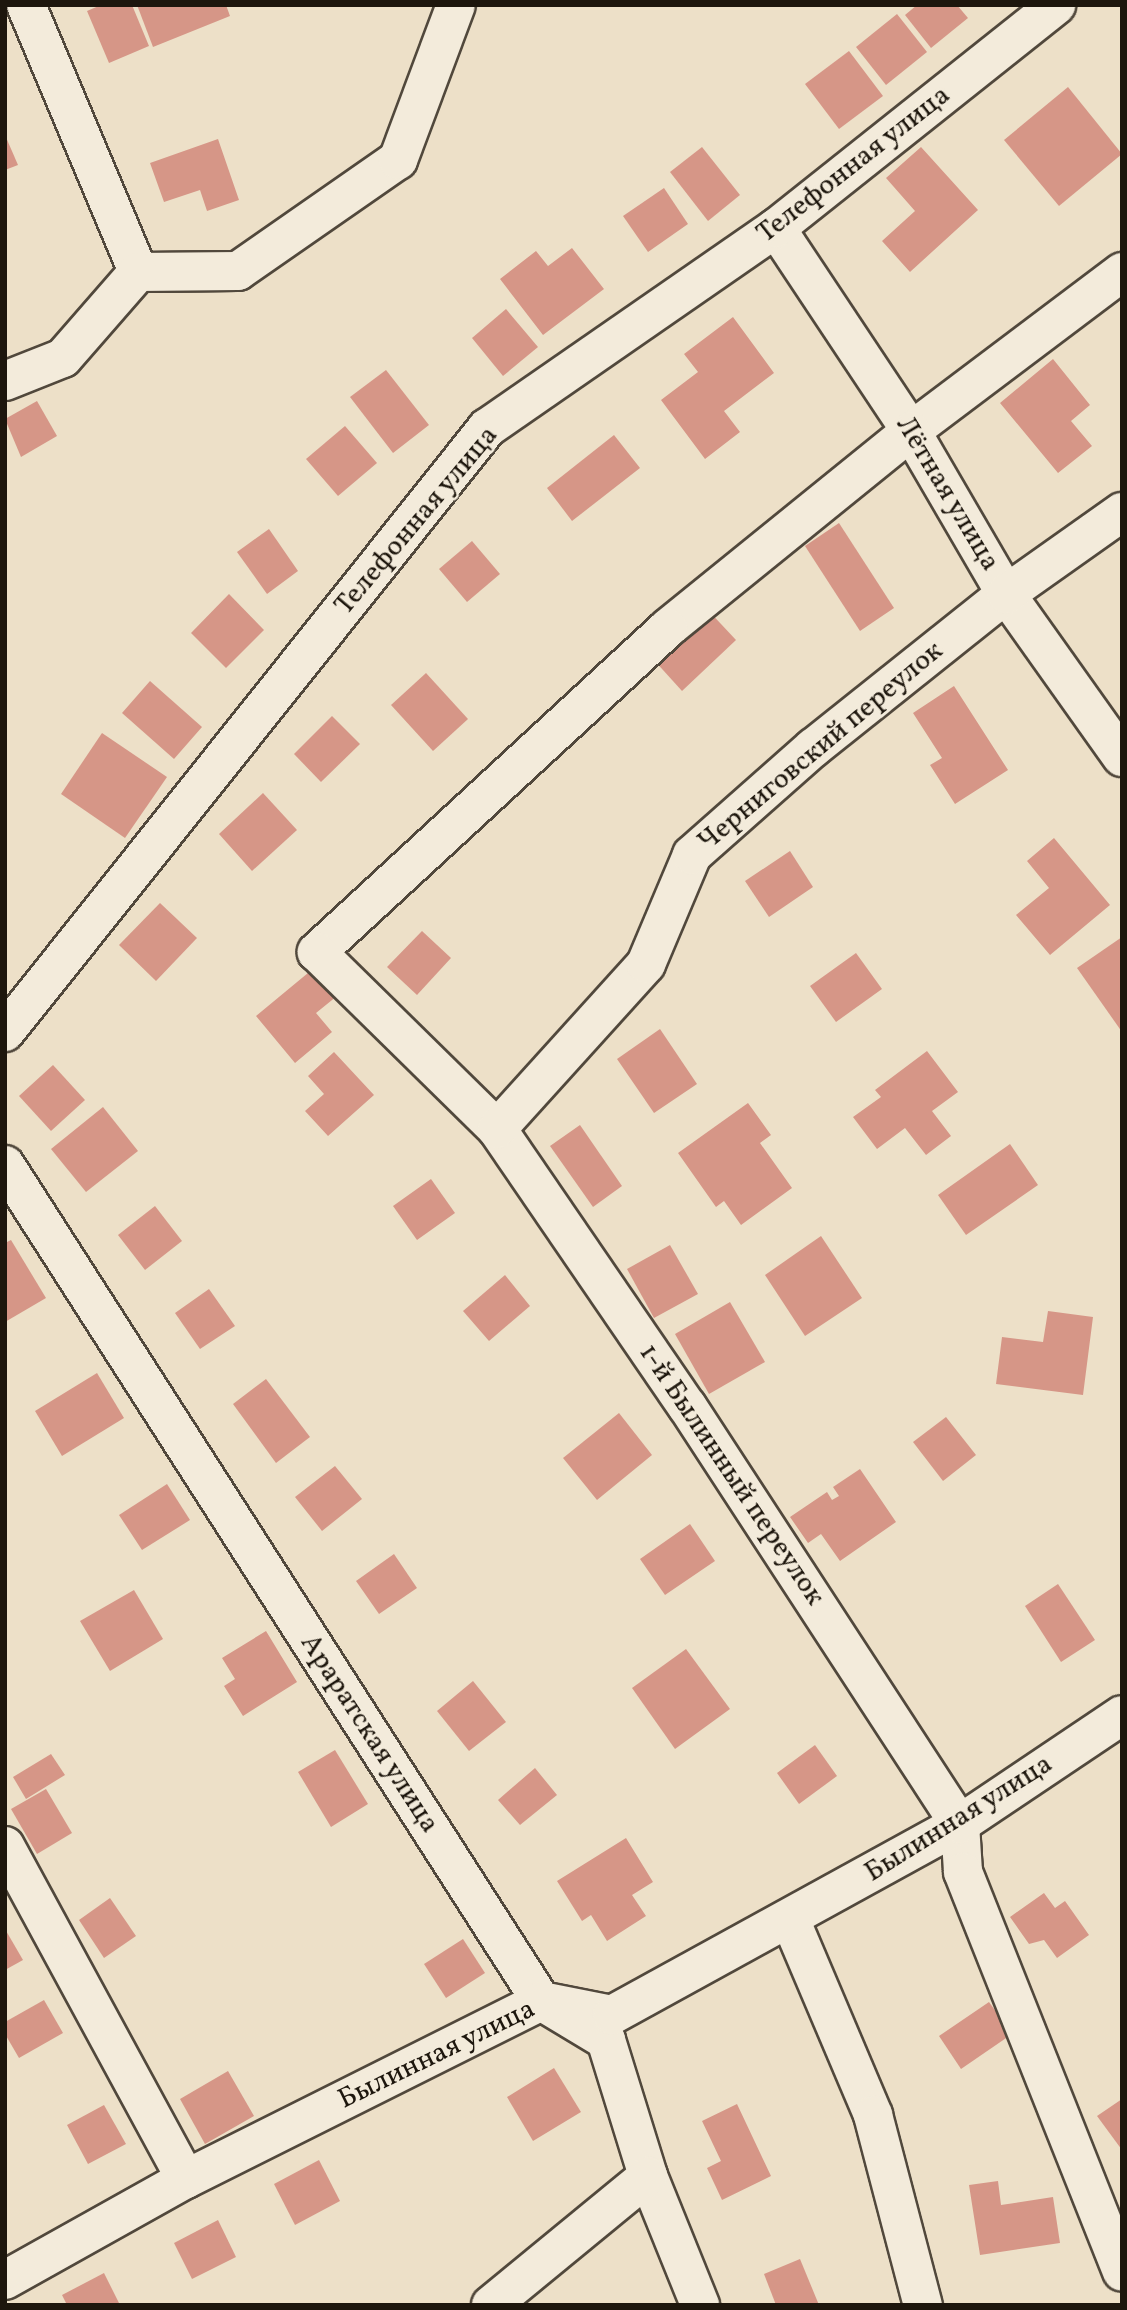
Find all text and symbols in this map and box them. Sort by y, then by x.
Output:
street label: Телефонная улица [750,79,958,251]
street label: Лётная улица [887,410,1007,578]
street label: Телефонная улица [328,419,506,623]
street label: Черниговский переулок [692,635,950,859]
street label: 1-й Былинный переулок [631,1338,831,1612]
street label: Араратская улица [292,1628,446,1840]
street label: Былинная улица [859,1748,1059,1890]
street label: Былинная улица [333,1993,541,2117]

